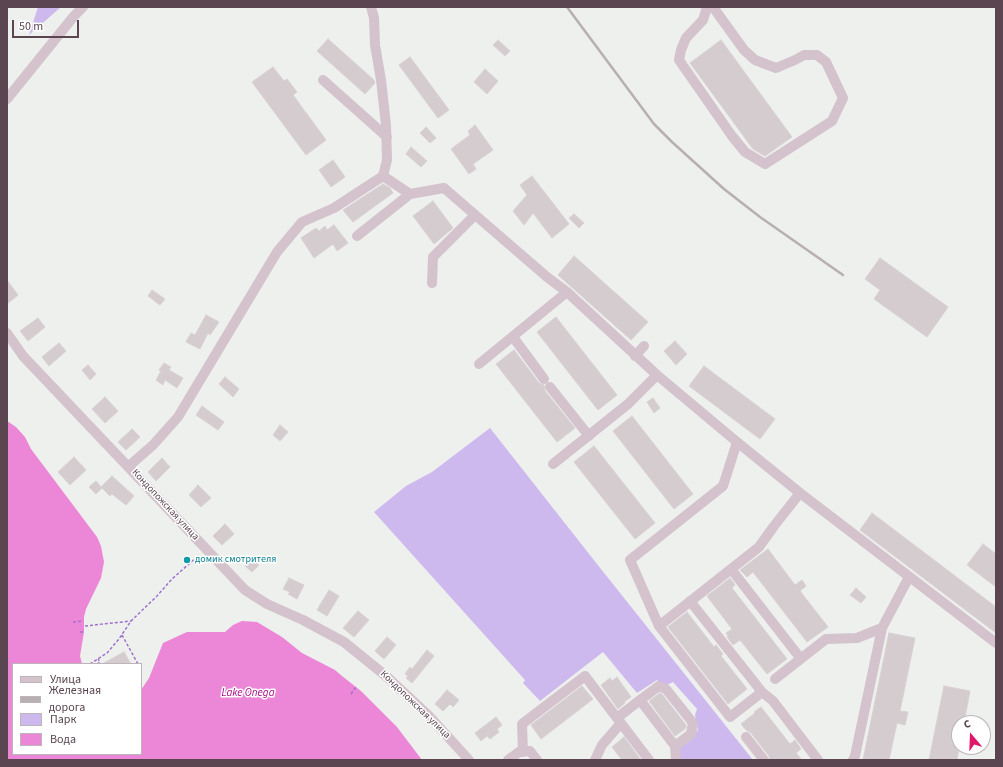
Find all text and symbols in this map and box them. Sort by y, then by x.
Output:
scale bar [14,12,81,38]
text: 50 m [19,18,43,35]
street label: Кондопожская улица [129,467,201,543]
place label: домик смотрителя [195,554,276,566]
marker: домик смотрителя [182,555,192,565]
legend [12,663,142,755]
street label: Кондопожская улица [377,668,453,742]
text: Улица [50,671,81,688]
text: Железная дорога [49,682,101,716]
water label: Lake Onega [221,687,275,701]
text: Парк [50,711,76,728]
north arrow [951,715,991,755]
text: С [962,716,973,732]
text: Вода [50,731,76,748]

